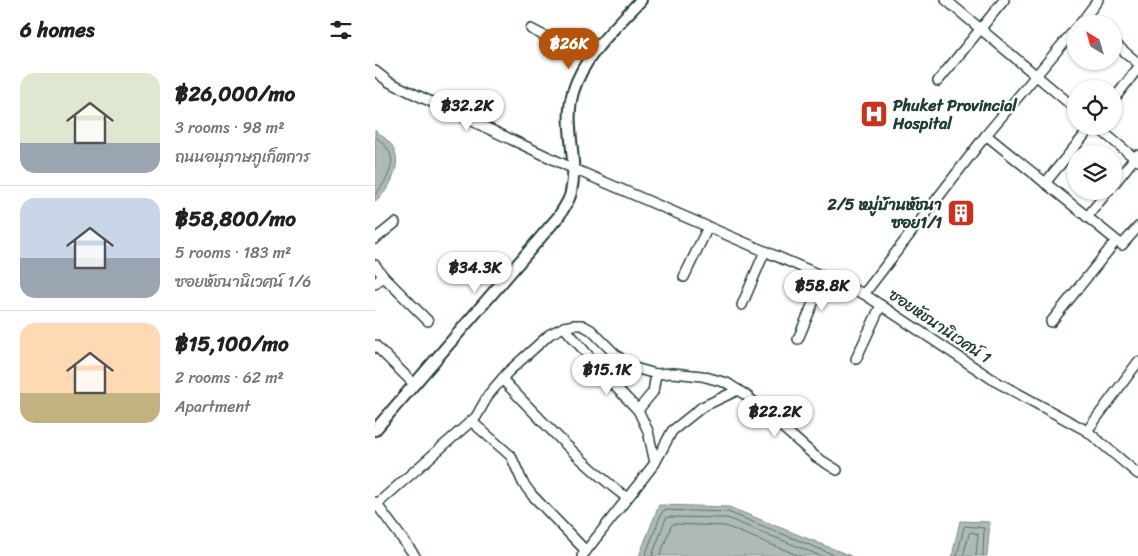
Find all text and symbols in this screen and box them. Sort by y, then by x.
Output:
text: 6 homes [20,11,95,49]
north arrow [1067,15,1123,70]
map controls [1067,15,1122,200]
icon: filters [327,16,355,44]
pin: ฿26K [539,28,599,70]
text: ฿26K [550,29,588,58]
text: ฿26,000/mo [175,75,295,113]
button: locate [1067,80,1122,135]
pin: ฿32.2K [426,90,508,132]
text: ฿32.2K [441,91,493,120]
place label: Phuket Provincial Hospital [892,91,1018,138]
icon: home [60,93,120,153]
hospital icon: Phuket Provincial Hospital [859,99,889,129]
text: 3 rooms · 98 m² [175,113,284,142]
text: ถนนอนุภาษภูเก็ตการ [175,142,310,171]
button: layers [1067,145,1122,200]
place label: 2/5 หมู่บ้านหัชนา ซอย1/1 [827,190,942,237]
building icon: 2/5 หมู่บ้านหัชนา ซอย1/1 [946,198,976,228]
text: ฿58,800/mo [175,200,296,238]
icon: home [60,218,120,278]
text: 5 rooms · 183 m² [175,238,291,267]
pin: ฿34.3K [434,252,516,294]
text: ฿34.3K [449,253,501,282]
text: ซอยหัชนานิเวศน์ 1/6 [175,267,311,296]
pin: ฿58.8K [781,270,863,312]
text: ฿58.8K [795,271,849,300]
street label: ซอยหัชนานิเวศน์ 1 [882,281,998,371]
text: ฿15,100/mo [175,325,289,363]
icon: home [60,343,120,403]
pin: ฿15.1K [566,354,648,396]
text: ฿15.1K [583,355,631,384]
text: 2 rooms · 62 m² [175,363,284,392]
text: Apartment [175,392,251,421]
pin: ฿22.2K [734,396,816,438]
text: ฿22.2K [749,397,801,426]

